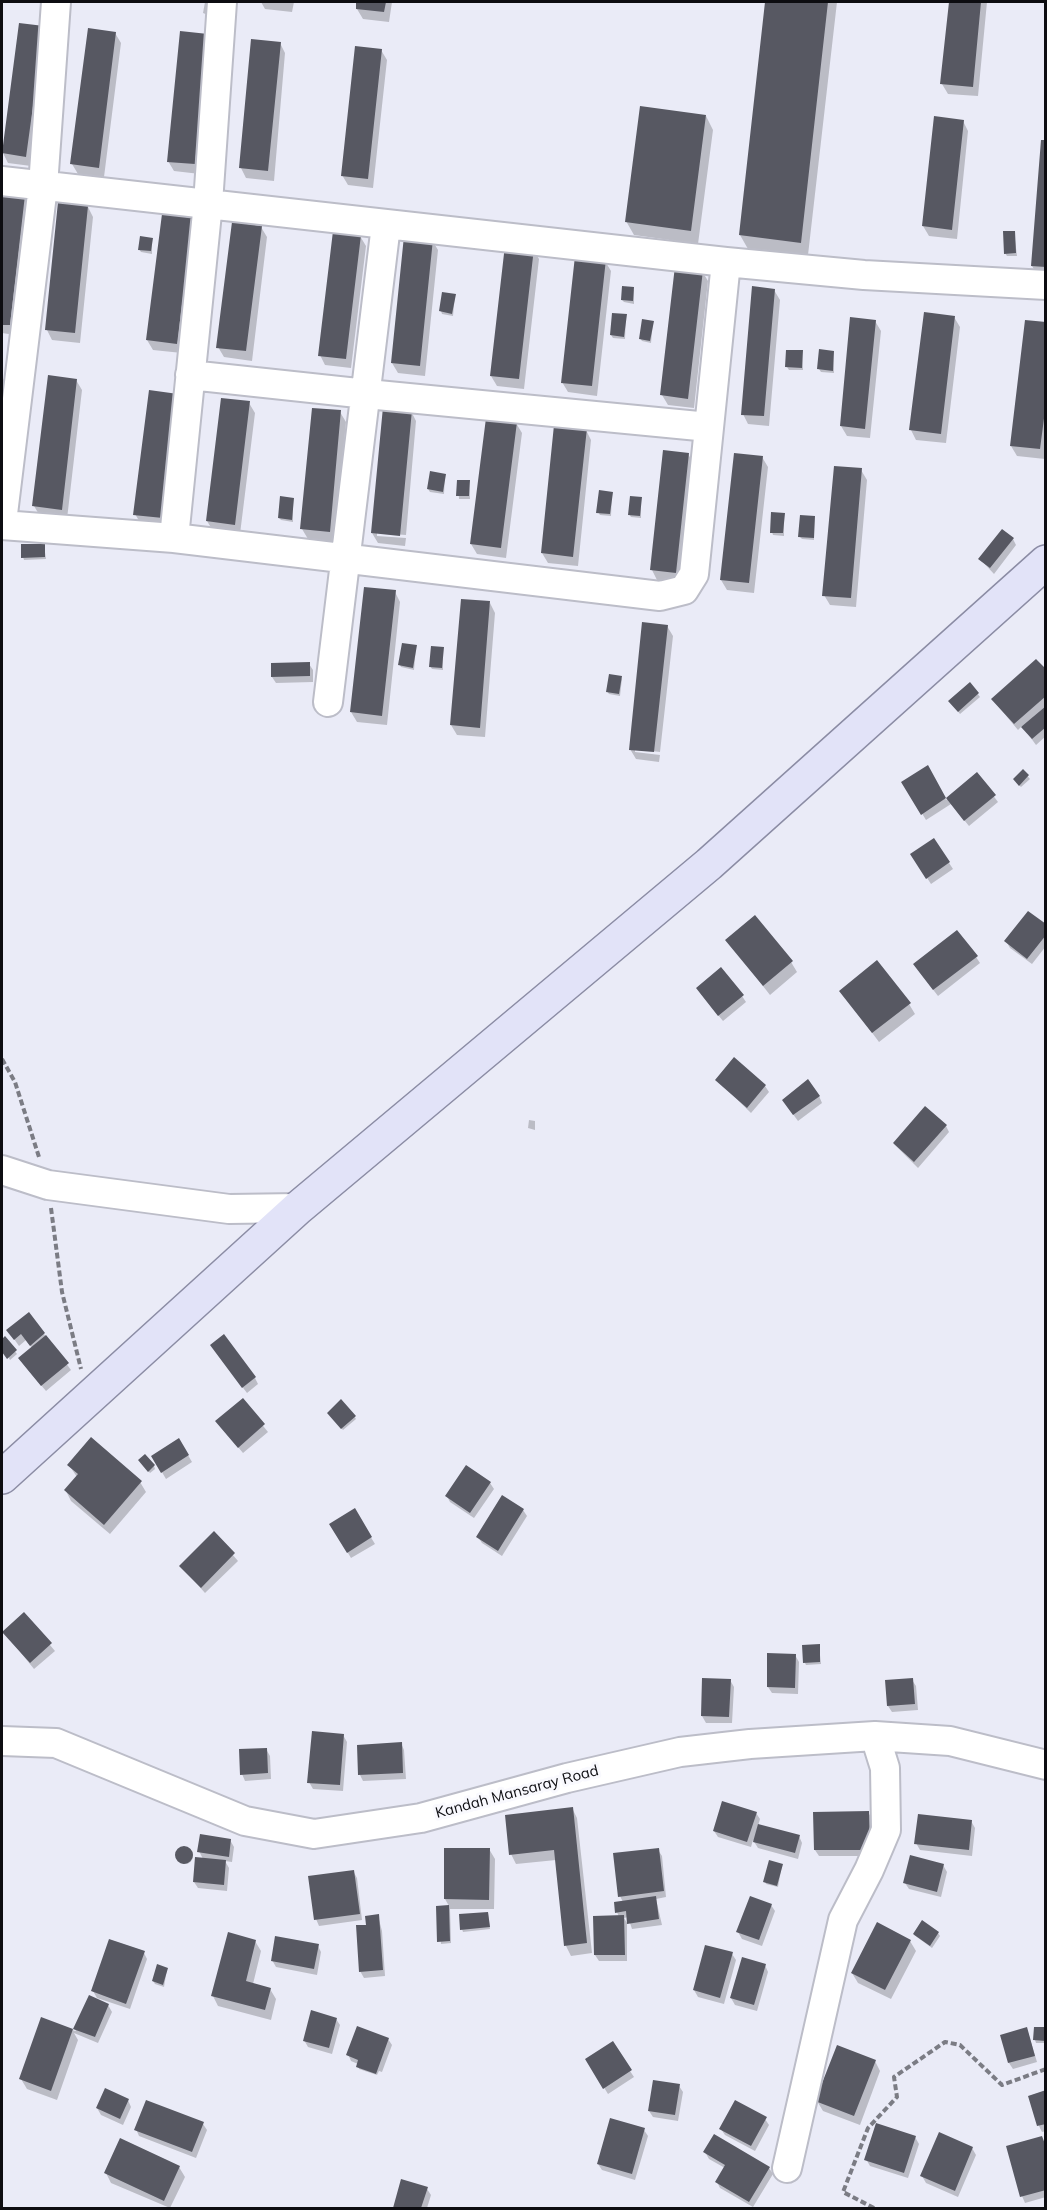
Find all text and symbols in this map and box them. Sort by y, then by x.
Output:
street label: Kandah Mansaray Road [434,1762,600,1822]

